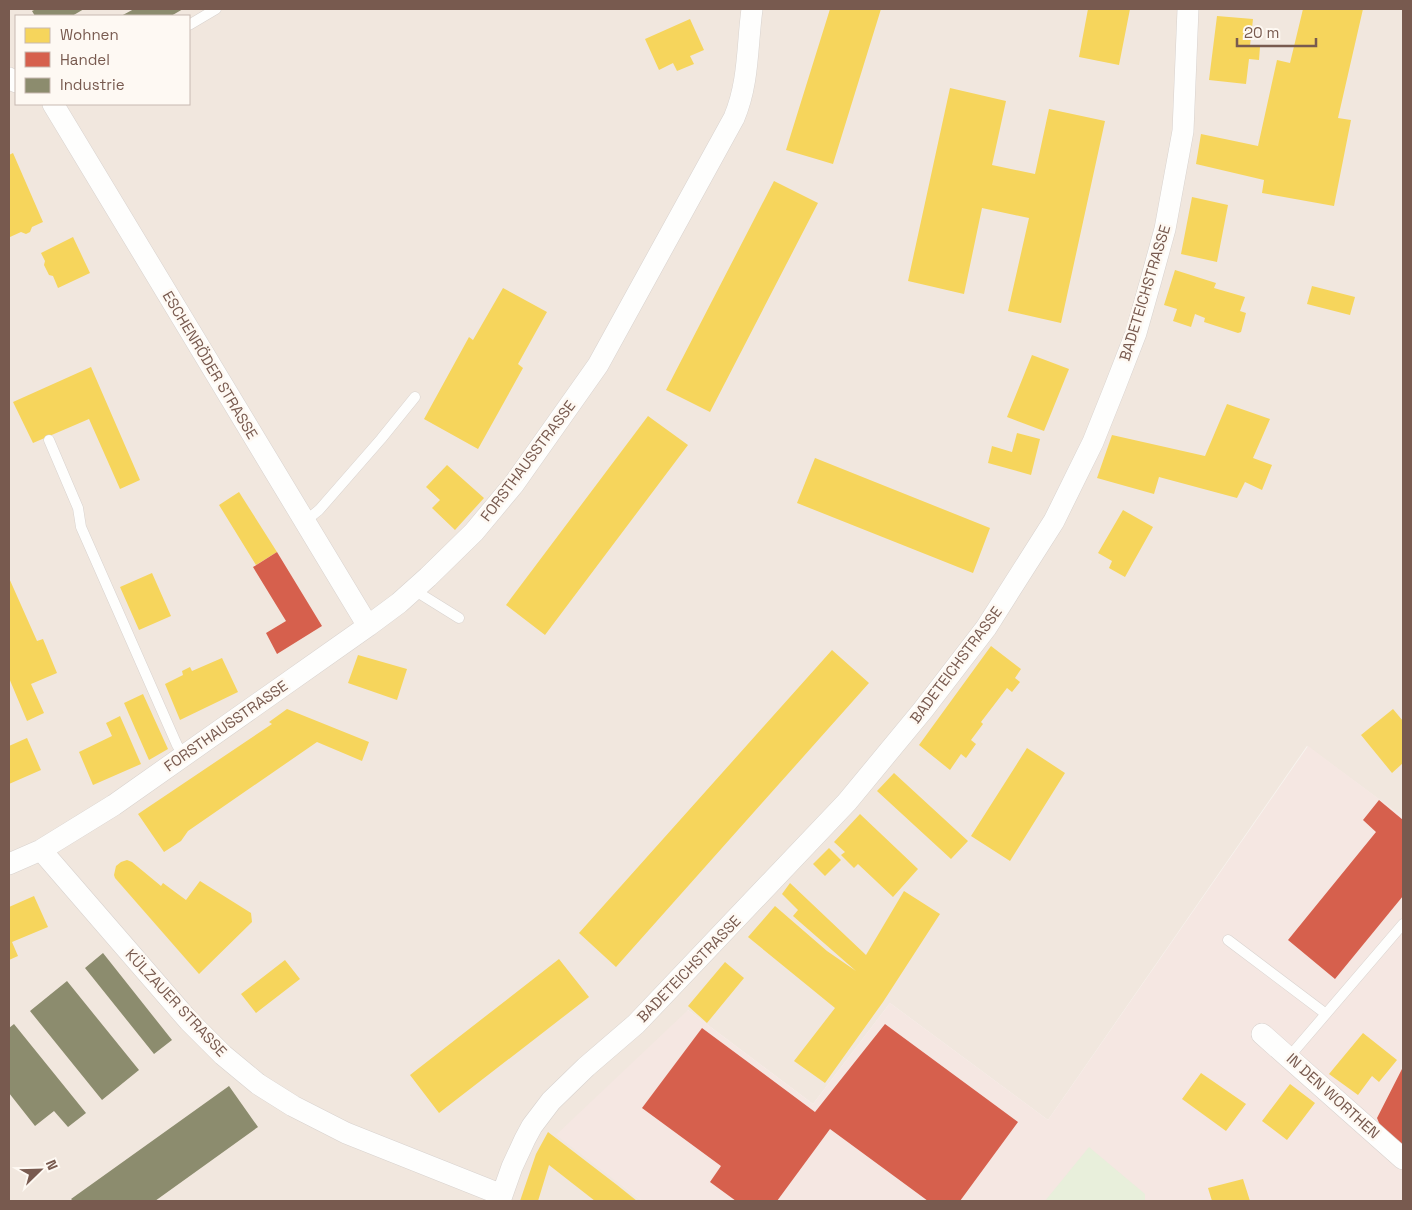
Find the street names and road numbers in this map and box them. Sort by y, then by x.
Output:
street label: BADETEICHSTRASSE [1115,222,1174,363]
street label: ESCHENRÖDER STRASSE [159,287,262,442]
street label: FORSTHAUSSTRASSE [476,396,579,525]
street label: BADETEICHSTRASSE [905,603,1006,727]
street label: FORSTHAUSSTRASSE [160,676,291,775]
street label: BADETEICHSTRASSE [633,911,745,1026]
street label: KÜLZAUER STRASSE [122,945,231,1060]
street label: IN DEN WORTHEN [1283,1049,1384,1143]

